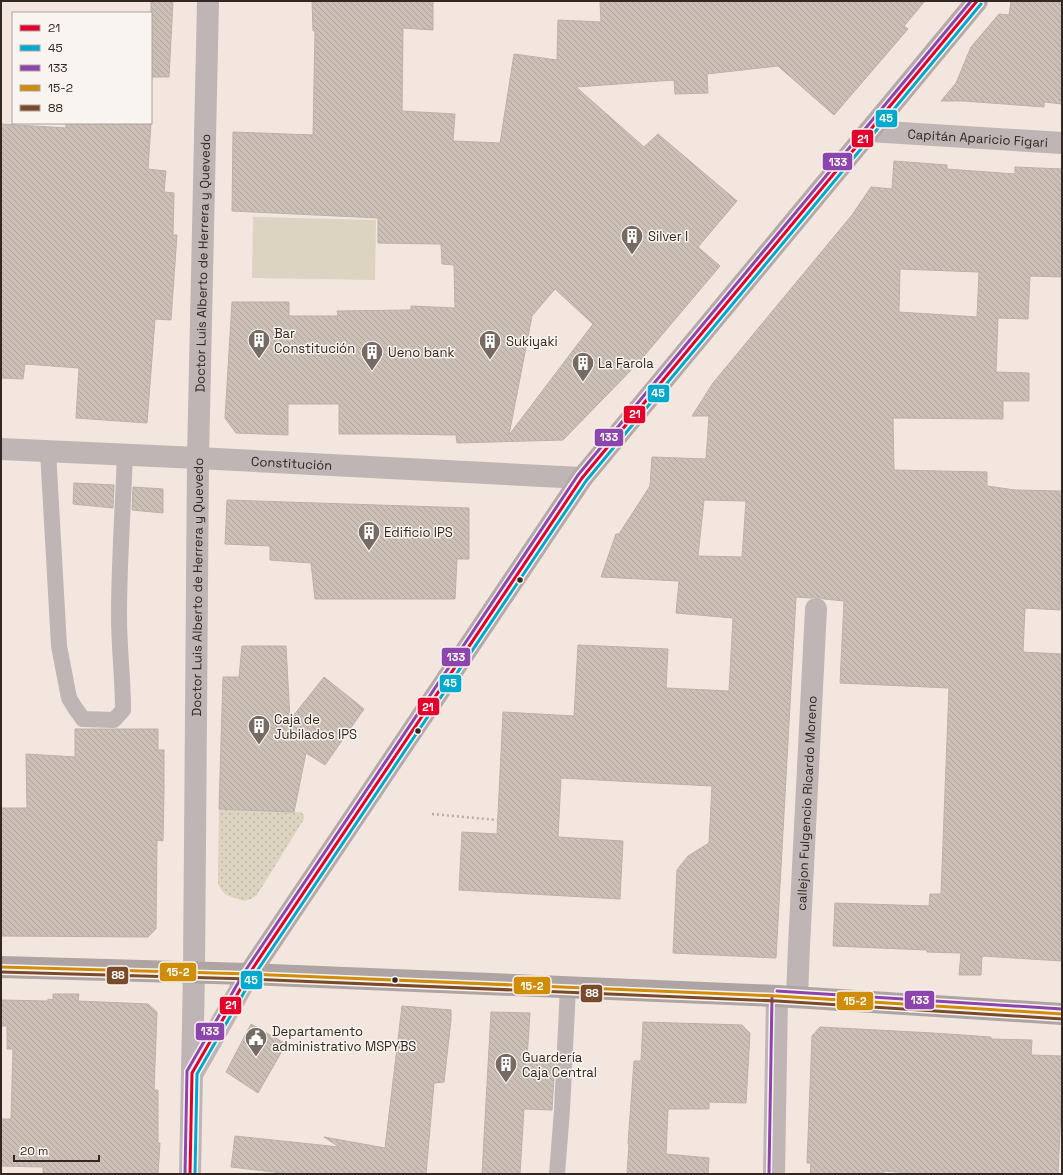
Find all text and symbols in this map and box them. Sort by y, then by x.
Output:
legend [12,12,152,124]
text: 21 [48,20,60,36]
text: 45 [48,40,63,56]
text: 133 [48,60,68,76]
text: 15-2 [48,80,73,96]
text: 88 [48,100,63,116]
line badge: 45 [875,109,898,128]
text: 45 [879,111,893,125]
street label: Capitán Aparicio Figari [907,125,1049,151]
line badge: 21 [851,129,874,148]
text: 21 [857,132,869,146]
street label: Doctor Luis Alberto de Herrera y Quevedo [191,134,214,393]
line badge: 133 [822,152,853,171]
text: 133 [829,155,847,169]
building icon: Silver I [619,223,645,256]
place label: Silver I [648,228,688,245]
place label: Bar Constitución [274,325,355,357]
building icon: Bar Constitución [246,327,272,360]
building icon: Sukiyaki [477,328,503,361]
place label: Sukiyaki [506,333,558,350]
building icon: Ueno bank [359,339,385,372]
place label: Ueno bank [388,344,455,361]
building icon: La Farola [570,350,596,383]
place label: La Farola [598,355,654,372]
line badge: 45 [647,384,670,403]
text: 45 [651,386,665,400]
line badge: 21 [623,405,646,424]
text: 21 [629,407,641,421]
line badge: 133 [594,428,624,447]
text: 133 [600,430,618,444]
street label: Constitución [251,452,333,473]
street label: Doctor Luis Alberto de Herrera y Quevedo [187,458,207,716]
building icon: Edificio IPS [356,519,382,552]
place label: Edificio IPS [384,524,453,541]
unlabelled marker [515,575,525,585]
line badge: 133 [441,647,471,667]
text: 133 [447,650,465,664]
line badge: 45 [439,674,462,693]
text: 45 [443,676,457,690]
street label: callejon Fulgencio Ricardo Moreno [792,695,820,911]
line badge: 21 [417,697,440,716]
text: 21 [422,700,434,714]
place label: Caja de Jubilados IPS [274,711,357,743]
building icon: Caja de Jubilados IPS [246,713,272,746]
unlabelled marker [413,726,423,736]
line badge: 15-2 [159,962,197,982]
text: 15-2 [167,965,190,979]
line badge: 88 [106,966,129,985]
text: 88 [111,968,125,982]
line badge: 45 [240,970,263,990]
text: 45 [244,973,258,987]
unlabelled marker [390,975,400,985]
line badge: 15-2 [513,976,551,995]
text: 15-2 [521,979,544,993]
line badge: 88 [580,984,603,1003]
text: 88 [585,986,599,1000]
line badge: 133 [904,990,935,1010]
line badge: 15-2 [836,991,874,1011]
text: 133 [911,993,929,1007]
text: 15-2 [844,994,867,1008]
line badge: 21 [219,996,242,1015]
text: 21 [225,998,237,1012]
line badge: 133 [195,1022,225,1041]
place label: Departamento administrativo MSPYBS [272,1023,416,1055]
text: 133 [201,1024,219,1038]
public building icon: Departamento administrativo MSPYBS [243,1025,269,1058]
place label: Guardería Caja Central [522,1049,597,1081]
building icon: Guardería Caja Central [493,1051,519,1084]
scale bar [14,1137,99,1163]
text: 20 m [20,1143,48,1159]

